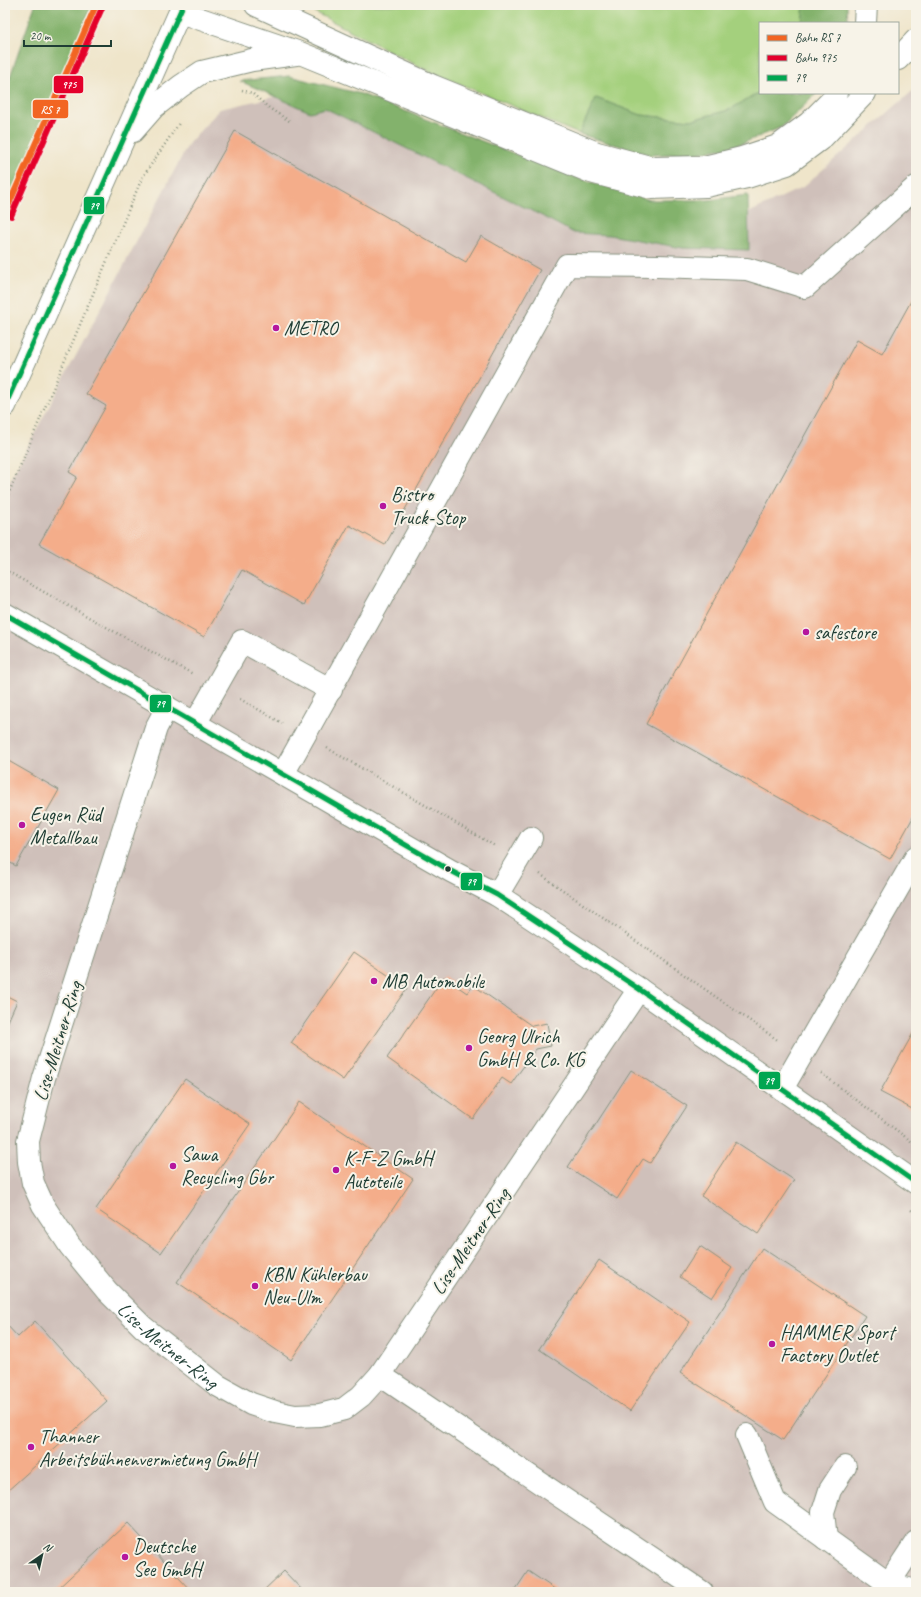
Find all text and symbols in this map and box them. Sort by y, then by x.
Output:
scale bar [24,22,111,48]
legend [759,22,899,94]
text: 20 m [30,28,52,44]
text: Bahn RS 7 [795,30,841,46]
text: Bahn 975 [795,50,837,66]
text: 79 [795,70,807,86]
line badge: 975 [53,75,84,94]
text: 975 [62,77,77,91]
line badge: RS 7 [32,99,69,119]
text: RS 7 [41,102,60,116]
line badge: 79 [83,196,105,215]
text: 79 [89,198,100,212]
place label: METRO [284,316,339,341]
marker: METRO [271,323,281,333]
place label: Bistro Truck-Stop [391,482,467,530]
marker: Bistro Truck-Stop [378,501,388,511]
place label: safestore [814,620,878,645]
marker: safestore [801,627,811,637]
line badge: 79 [149,694,172,713]
text: 79 [155,696,166,710]
place label: Eugen Rüd Metallbau [30,802,105,850]
marker: Eugen Rüd Metallbau [17,820,27,830]
unlabelled marker [443,864,453,874]
line badge: 79 [460,872,483,891]
text: 79 [466,874,477,888]
place label: MB Automobile [382,969,486,994]
marker: MB Automobile [369,976,379,986]
street label: Lise-Meitner-Ring [27,977,88,1104]
place label: Georg Ulrich GmbH & Co. KG [477,1024,586,1072]
marker: Georg Ulrich GmbH & Co. KG [464,1043,474,1053]
line badge: 79 [758,1071,781,1090]
text: 79 [764,1073,775,1087]
place label: Sawa Recycling Gbr [181,1142,275,1190]
place label: K-F-Z GmbH Autoteile [344,1146,436,1194]
marker: Sawa Recycling Gbr [168,1161,178,1171]
marker: K-F-Z GmbH Autoteile [331,1165,341,1175]
street label: Lise-Meitner-Ring [426,1182,516,1299]
place label: KBN Kühlerbau Neu-Ulm [263,1262,369,1310]
marker: KBN Kühlerbau Neu-Ulm [250,1281,260,1291]
street label: Lise-Meitner-Ring [112,1297,225,1396]
place label: HAMMER Sport Factory Outlet [780,1320,898,1368]
marker: HAMMER Sport Factory Outlet [767,1339,777,1349]
place label: Thanner Arbeitsbühnenvermietung GmbH [39,1424,259,1472]
marker: Thanner Arbeitsbühnenvermietung GmbH [26,1442,36,1452]
place label: Deutsche See GmbH [133,1534,205,1582]
north arrow [22,1535,62,1575]
text: N [41,1539,56,1556]
marker: Deutsche See GmbH [120,1552,130,1562]

